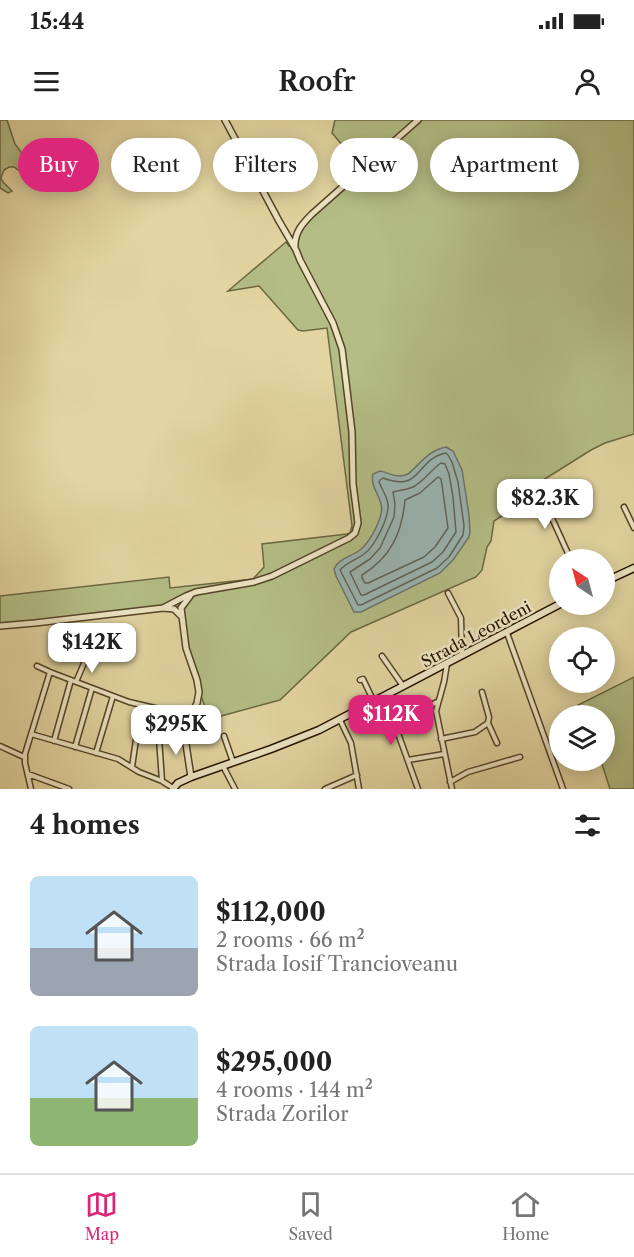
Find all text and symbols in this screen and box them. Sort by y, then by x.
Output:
text: 15:44 [30,8,85,35]
icon: menu [30,65,63,98]
text: Roofr [278,65,356,98]
icon: person [571,65,604,98]
chip: Buy [18,138,99,192]
chip: Rent [111,138,201,192]
chip: Filters [213,138,318,192]
chip: New [330,138,418,192]
chip: Apartment [430,138,579,192]
pin: $82.3K [496,479,594,530]
text: $82.3K [511,486,579,510]
north arrow [549,549,615,615]
map controls [549,549,615,771]
street label: Strada Leordeni [417,596,535,671]
pin: $142K [50,623,134,674]
button: locate [549,627,615,693]
text: $142K [62,630,122,654]
pin: $112K [349,695,433,746]
text: $112K [363,702,419,726]
pin: $295K [134,705,218,756]
button: layers [549,705,615,771]
text: $295K [145,712,207,736]
text: 4 homes [30,809,140,841]
icon: filters [571,809,604,842]
text: $112,000 [216,896,326,928]
icon: home [78,900,150,972]
text: 2 rooms · 66 m² [216,928,365,952]
text: Strada Iosif Trancioveanu [216,952,458,976]
text: $295,000 [216,1046,332,1078]
icon: home [78,1050,150,1122]
text: 4 rooms · 144 m² [216,1078,373,1102]
text: Strada Zorilor [216,1102,349,1126]
tab: Map [85,1188,119,1244]
tab: Saved [288,1188,333,1244]
tab: Home [502,1188,549,1244]

